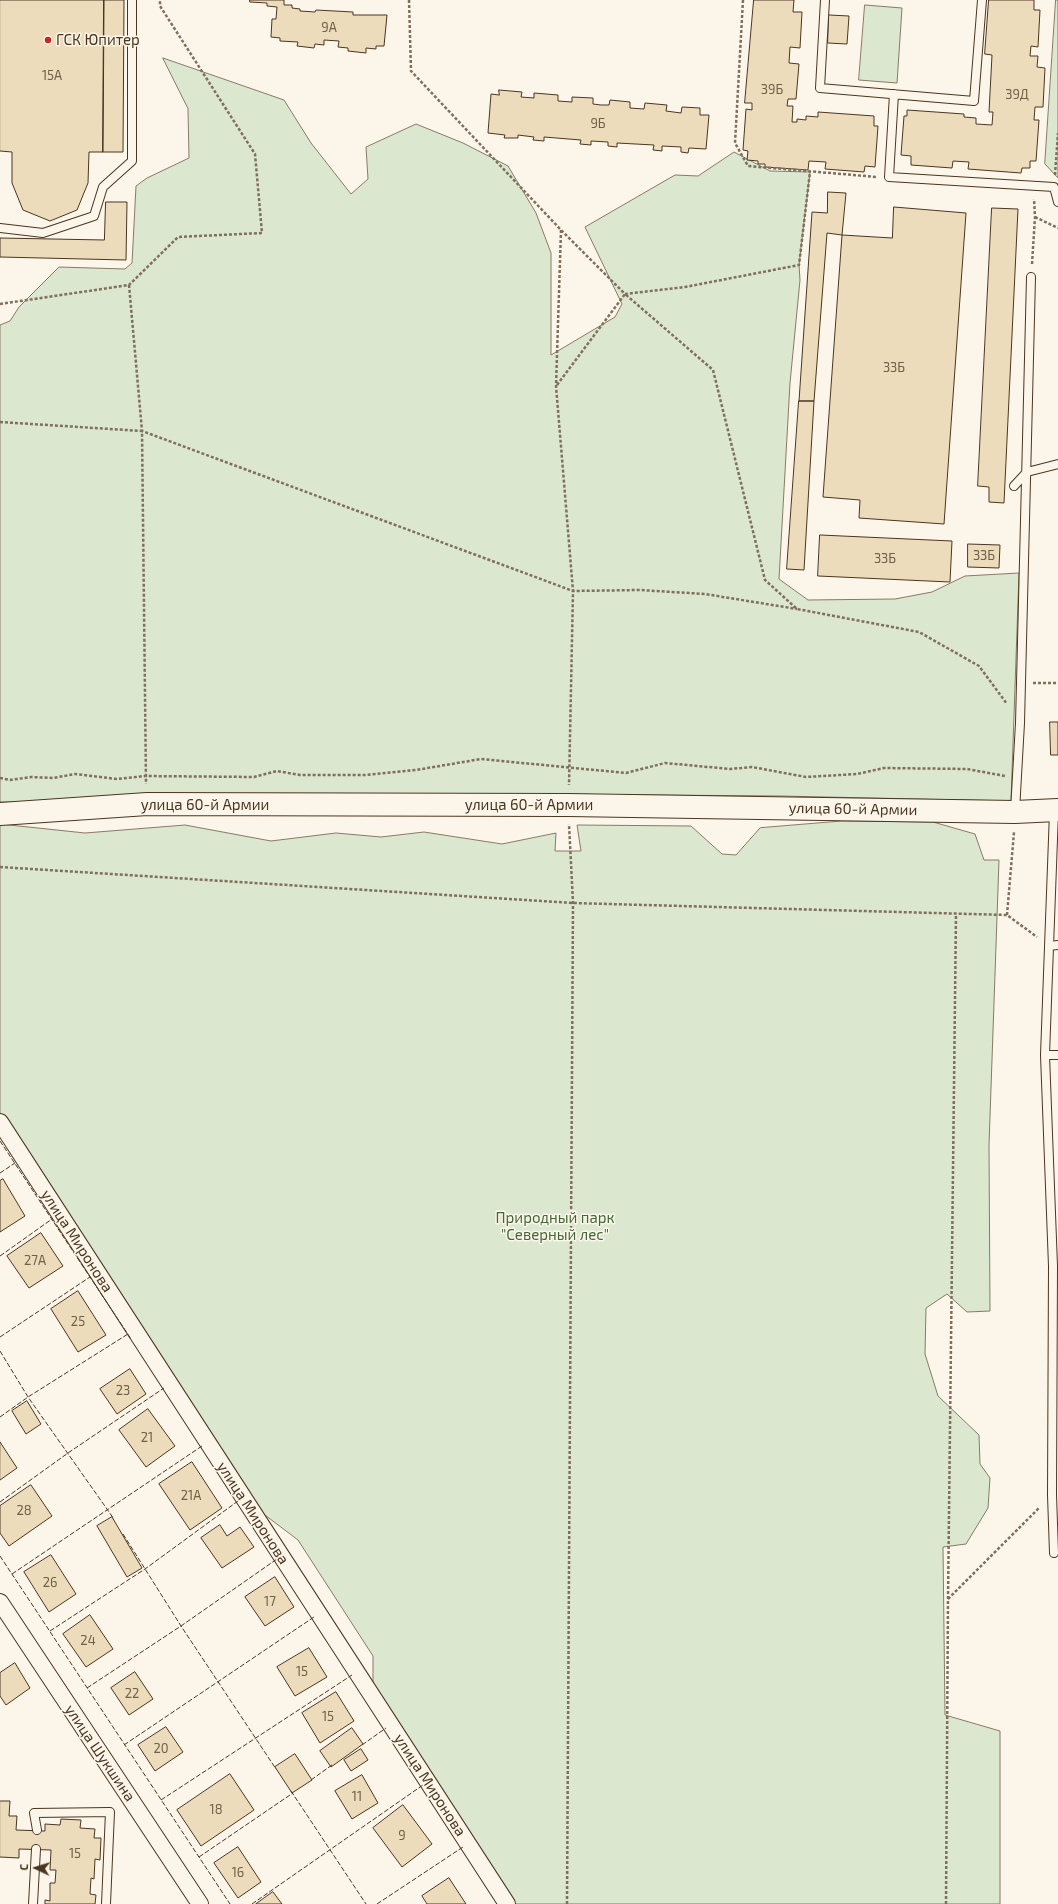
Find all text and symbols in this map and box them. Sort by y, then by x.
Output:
house number: 9А [321,20,337,36]
place label: ГСК Юпитер [56,31,140,49]
marker: ГСК Юпитер [43,35,53,45]
house number: 15А [42,68,62,84]
house number: 39Б [761,82,783,98]
house number: 39Д [1005,87,1029,103]
house number: 9Б [590,116,606,132]
house number: 33Б [883,360,905,376]
house number: 33Б [973,548,995,564]
house number: 33Б [874,551,896,567]
street label: улица 60-й Армии [141,796,269,814]
street label: улица 60-й Армии [465,796,593,814]
street label: улица 60-й Армии [789,799,917,819]
street label: улица Миронова [37,1186,117,1296]
park label: Природный парк "Северный лес" [496,1209,614,1244]
house number: 27А [24,1253,46,1269]
house number: 25 [71,1314,85,1330]
house number: 23 [116,1383,130,1399]
house number: 21 [141,1430,153,1446]
street label: улица Миронова [213,1458,293,1568]
house number: 21А [181,1488,201,1504]
house number: 28 [16,1503,32,1519]
house number: 26 [43,1575,57,1591]
house number: 17 [264,1594,276,1610]
house number: 24 [80,1633,96,1649]
house number: 15 [296,1664,308,1680]
house number: 22 [125,1686,139,1702]
street label: улица Шукшина [61,1701,139,1805]
house number: 15 [322,1709,334,1725]
street label: улица Миронова [390,1730,470,1840]
house number: 20 [153,1741,169,1757]
house number: 11 [352,1789,362,1805]
house number: 18 [209,1802,223,1818]
house number: 9 [398,1828,406,1844]
house number: 15 [69,1846,81,1862]
north arrow [16,1848,56,1888]
text: С [17,1863,30,1871]
house number: 16 [232,1865,244,1881]

